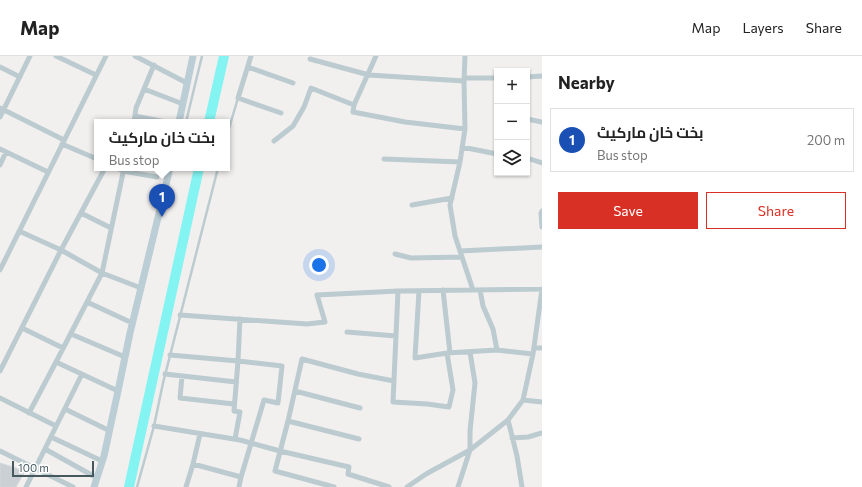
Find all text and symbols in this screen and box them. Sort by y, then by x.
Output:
text: Map [20,16,59,39]
text: Map [692,19,720,36]
text: Layers [742,19,784,36]
text: Share [806,19,842,36]
map controls [494,68,530,176]
button: + [494,68,530,104]
text: Nearby [558,72,615,93]
button: − [494,104,530,140]
popup [94,119,230,171]
text: بخت خان مارکیٹ [597,123,703,141]
text: بخت خان مارکیٹ [109,128,215,146]
text: 1 [569,132,575,148]
text: 200 m [807,132,845,148]
button: layers [494,140,530,176]
text: Bus stop [597,147,648,163]
text: Bus stop [109,152,159,168]
pin: 1 [149,184,175,217]
button: Save [558,192,698,229]
button: Share [706,192,846,229]
your location [309,255,329,275]
scale bar [12,459,94,478]
text: 100 m [18,461,49,474]

